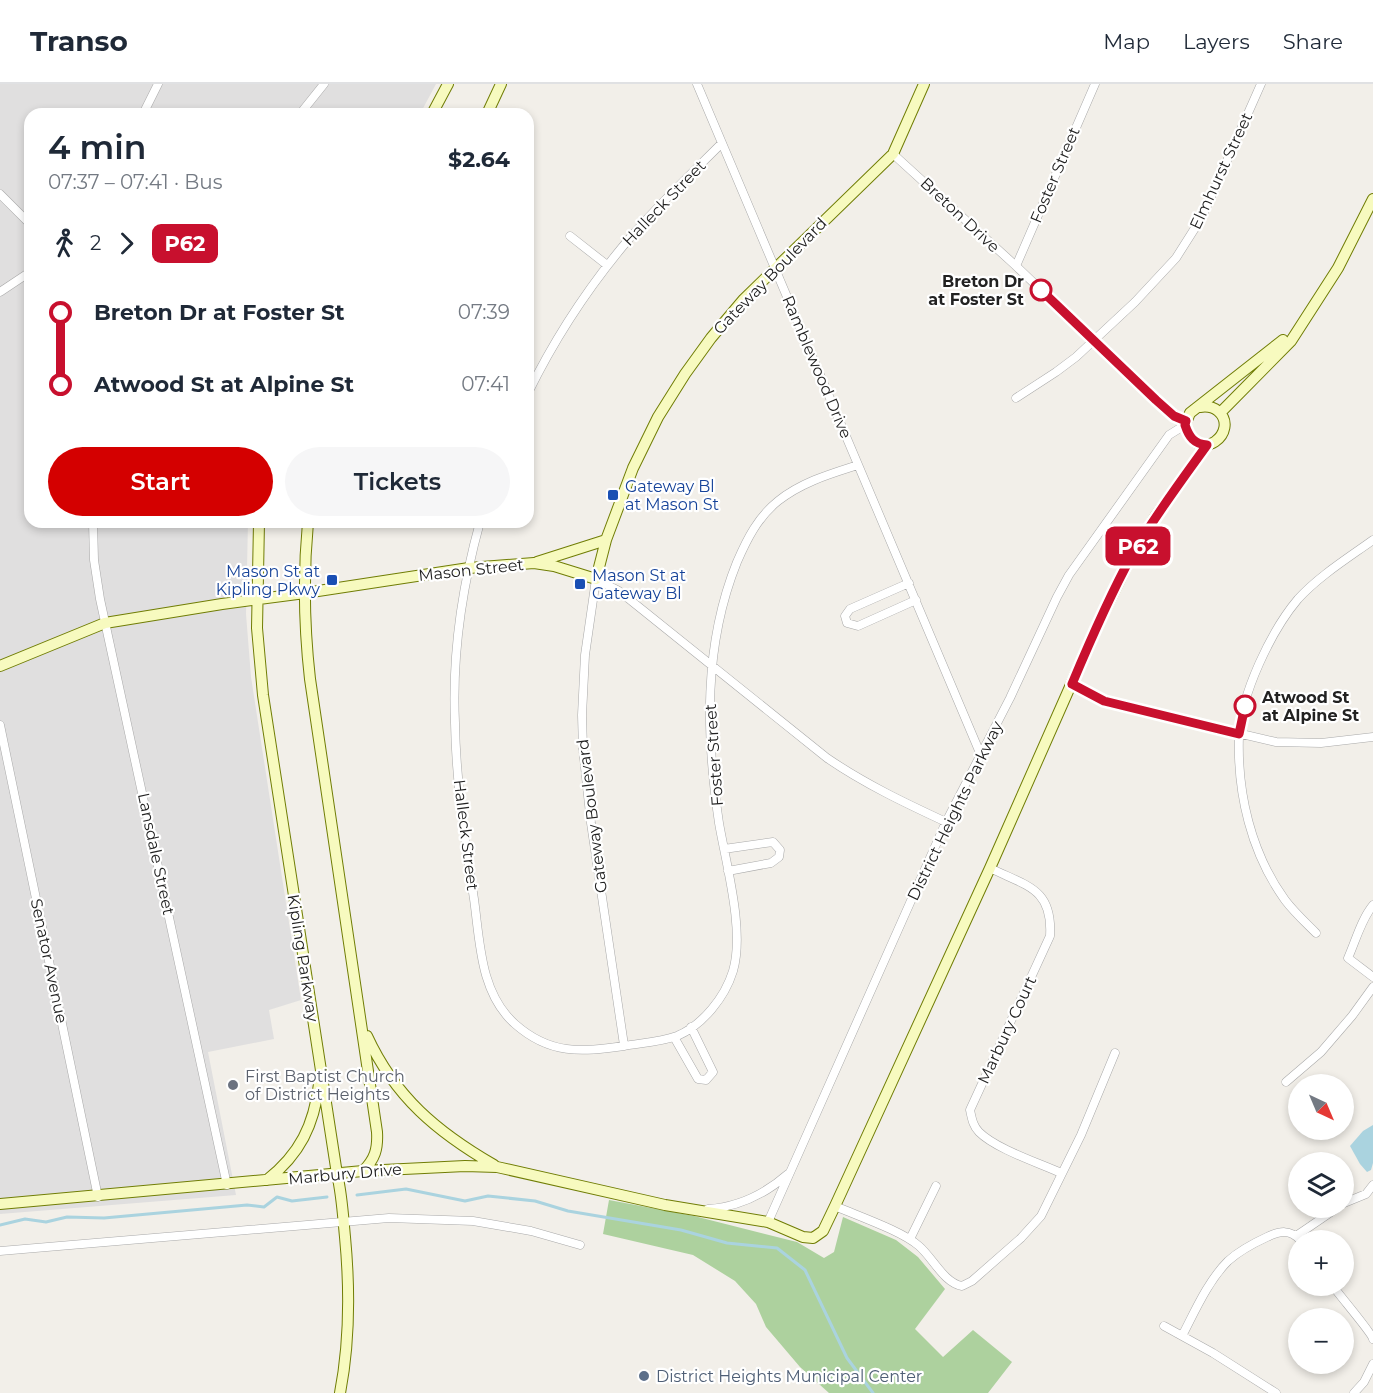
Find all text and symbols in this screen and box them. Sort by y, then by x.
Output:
text: Transo [30,24,128,58]
text: Map [1103,29,1150,54]
text: Layers [1183,29,1250,54]
text: Share [1283,29,1343,54]
street label: Elmhurst Street [1186,109,1257,232]
street label: Foster Street [1026,124,1084,226]
text: 4 min [48,127,146,167]
text: $2.64 [448,146,510,173]
street label: Halleck Street [618,156,710,250]
text: 07:37 – 07:41 · Bus [48,170,222,194]
street label: Breton Drive [917,174,1003,256]
street label: Gateway Boulevard [709,214,831,338]
icon: walk [48,227,81,260]
icon: forward [110,227,143,260]
text: 2 [90,231,101,255]
text: P62 [164,231,206,256]
place label: Breton Dr at Foster St [928,272,1024,309]
marker: Breton Dr at Foster St [1030,279,1052,301]
street label: Ramblewood Drive [778,293,856,441]
text: Breton Dr at Foster St [94,299,345,326]
text: 07:39 [458,300,510,324]
text: Atwood St at Alpine St [94,371,354,398]
text: 07:41 [461,372,510,396]
button: Start [48,447,273,516]
button: Tickets [285,447,510,516]
place label: Gateway Bl at Mason St [625,477,720,514]
marker: Gateway Bl at Mason St [606,488,620,502]
line badge: P62 [1104,526,1172,566]
text: P62 [1117,534,1159,559]
street label: Mason Street [417,555,525,585]
place label: Mason St at Kipling Pkwy [216,562,320,599]
place label: Mason St at Gateway Bl [592,566,687,603]
marker: Mason St at Kipling Pkwy [325,573,339,587]
marker: Mason St at Gateway Bl [573,577,587,591]
place label: Atwood St at Alpine St [1261,688,1359,725]
marker: Atwood St at Alpine St [1234,695,1256,717]
street label: Foster Street [701,703,727,807]
street label: District Heights Parkway [903,718,1007,904]
street label: Gateway Boulevard [573,738,611,894]
street label: Halleck Street [450,778,482,892]
street label: Lansdale Street [134,791,178,917]
street label: Kipling Parkway [284,893,323,1023]
street label: Senator Avenue [27,897,71,1025]
street label: Marbury Court [974,973,1040,1087]
place label: First Baptist Church of District Heights [245,1067,405,1104]
north arrow [1288,1074,1354,1140]
map controls [1288,1074,1354,1374]
marker: First Baptist Church of District Heights [226,1078,240,1092]
button: layers [1288,1152,1354,1218]
street label: Marbury Drive [288,1160,402,1188]
button: + [1288,1230,1354,1296]
button: − [1288,1308,1354,1374]
place label: District Heights Municipal Center [656,1367,922,1386]
marker: District Heights Municipal Center [637,1369,651,1383]

